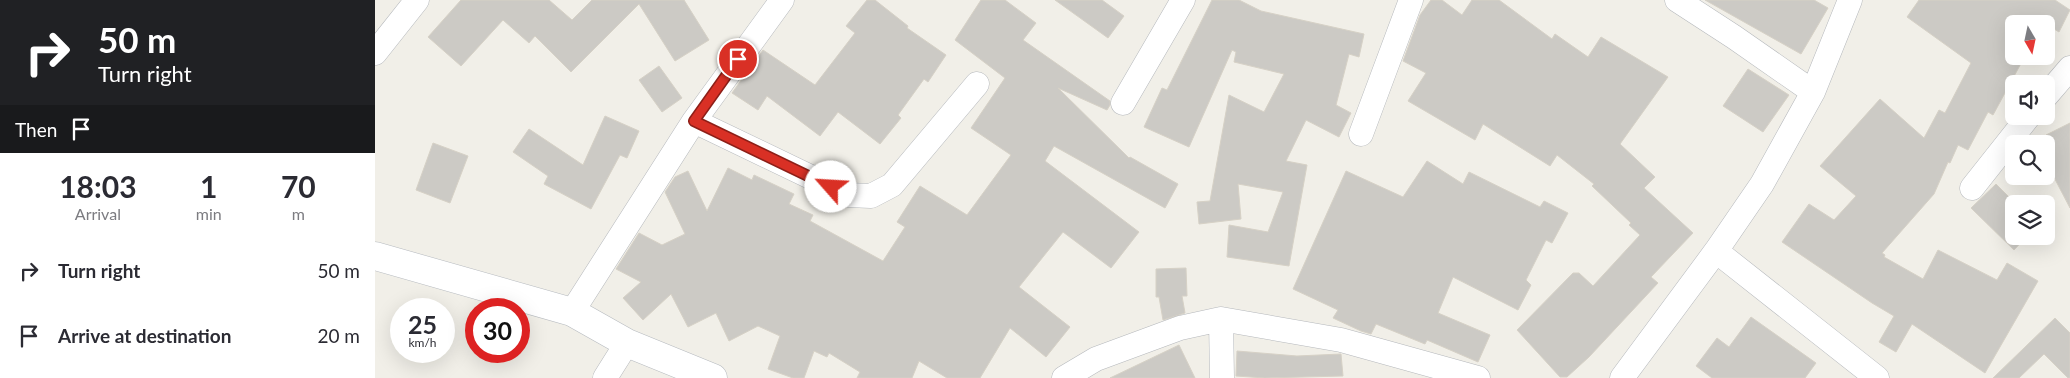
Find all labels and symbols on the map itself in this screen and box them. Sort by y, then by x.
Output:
north arrow [2005,15,2055,65]
pin [717,38,759,80]
position arrow [804,160,856,212]
speed limit sign: 30 [465,298,530,363]

